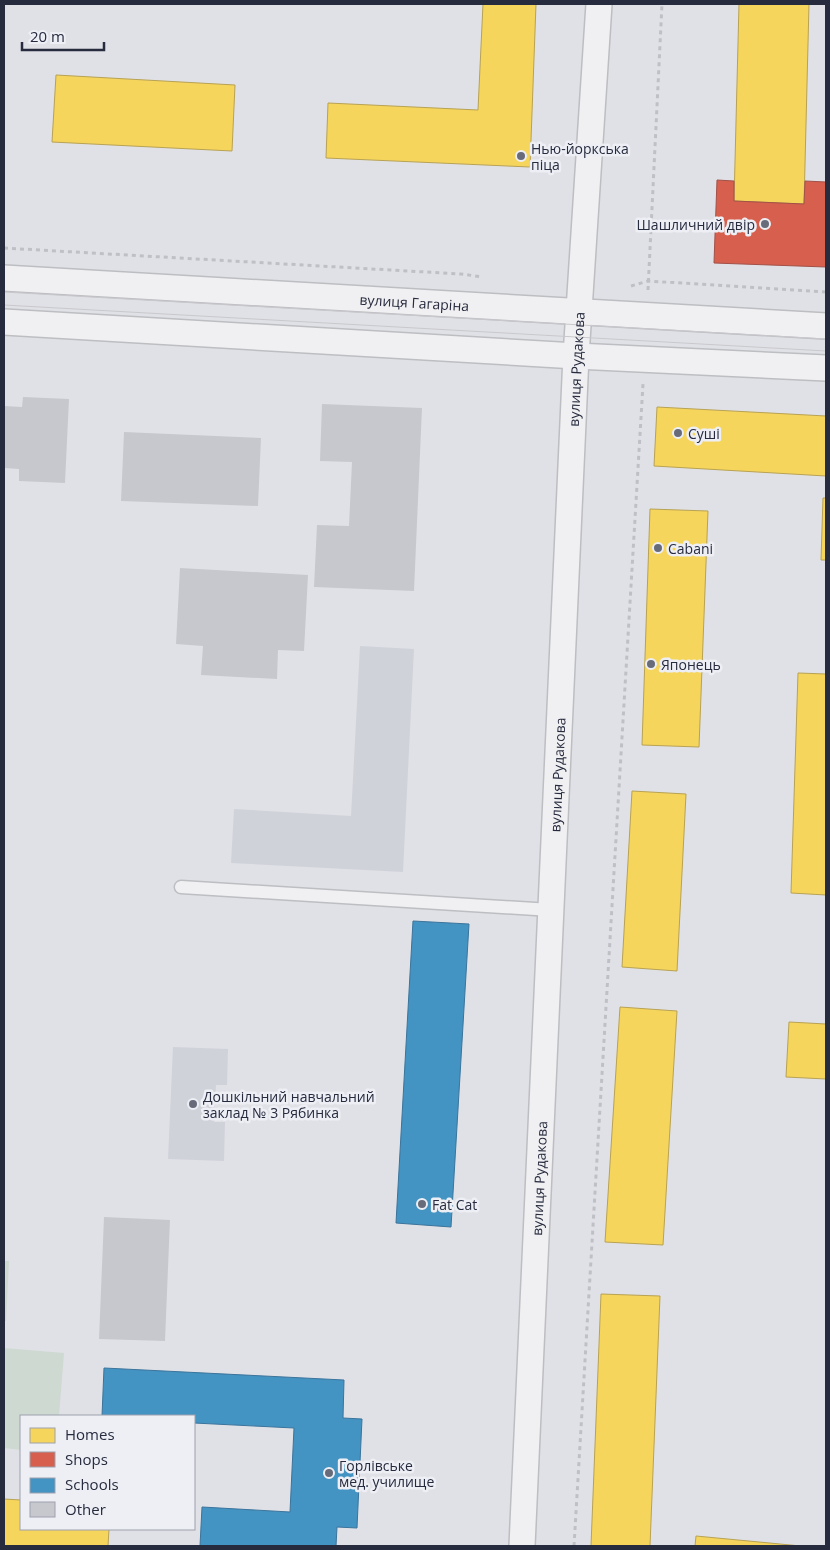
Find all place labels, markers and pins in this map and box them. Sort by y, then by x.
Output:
place label: Нью-йоркська піца [531,139,629,174]
marker: Нью-йоркська піца [515,150,527,162]
place label: Шашличний двір [636,215,755,234]
marker: Шашличний двір [759,218,771,230]
place label: Суші [688,424,720,443]
marker: Суші [672,427,684,439]
place label: Cabani [668,539,713,558]
marker: Cabani [652,542,664,554]
place label: Японець [661,655,721,674]
marker: Японець [645,658,657,670]
place label: Дошкільний навчальний заклад № 3 Рябинка [203,1087,375,1122]
marker: Дошкільний навчальний заклад № 3 Рябинка [187,1098,199,1110]
place label: Fat Cat [432,1195,477,1214]
marker: Fat Cat [416,1198,428,1210]
place label: Горлівське мед. училище [339,1456,434,1491]
marker: Горлівське мед. училище [323,1467,335,1479]

